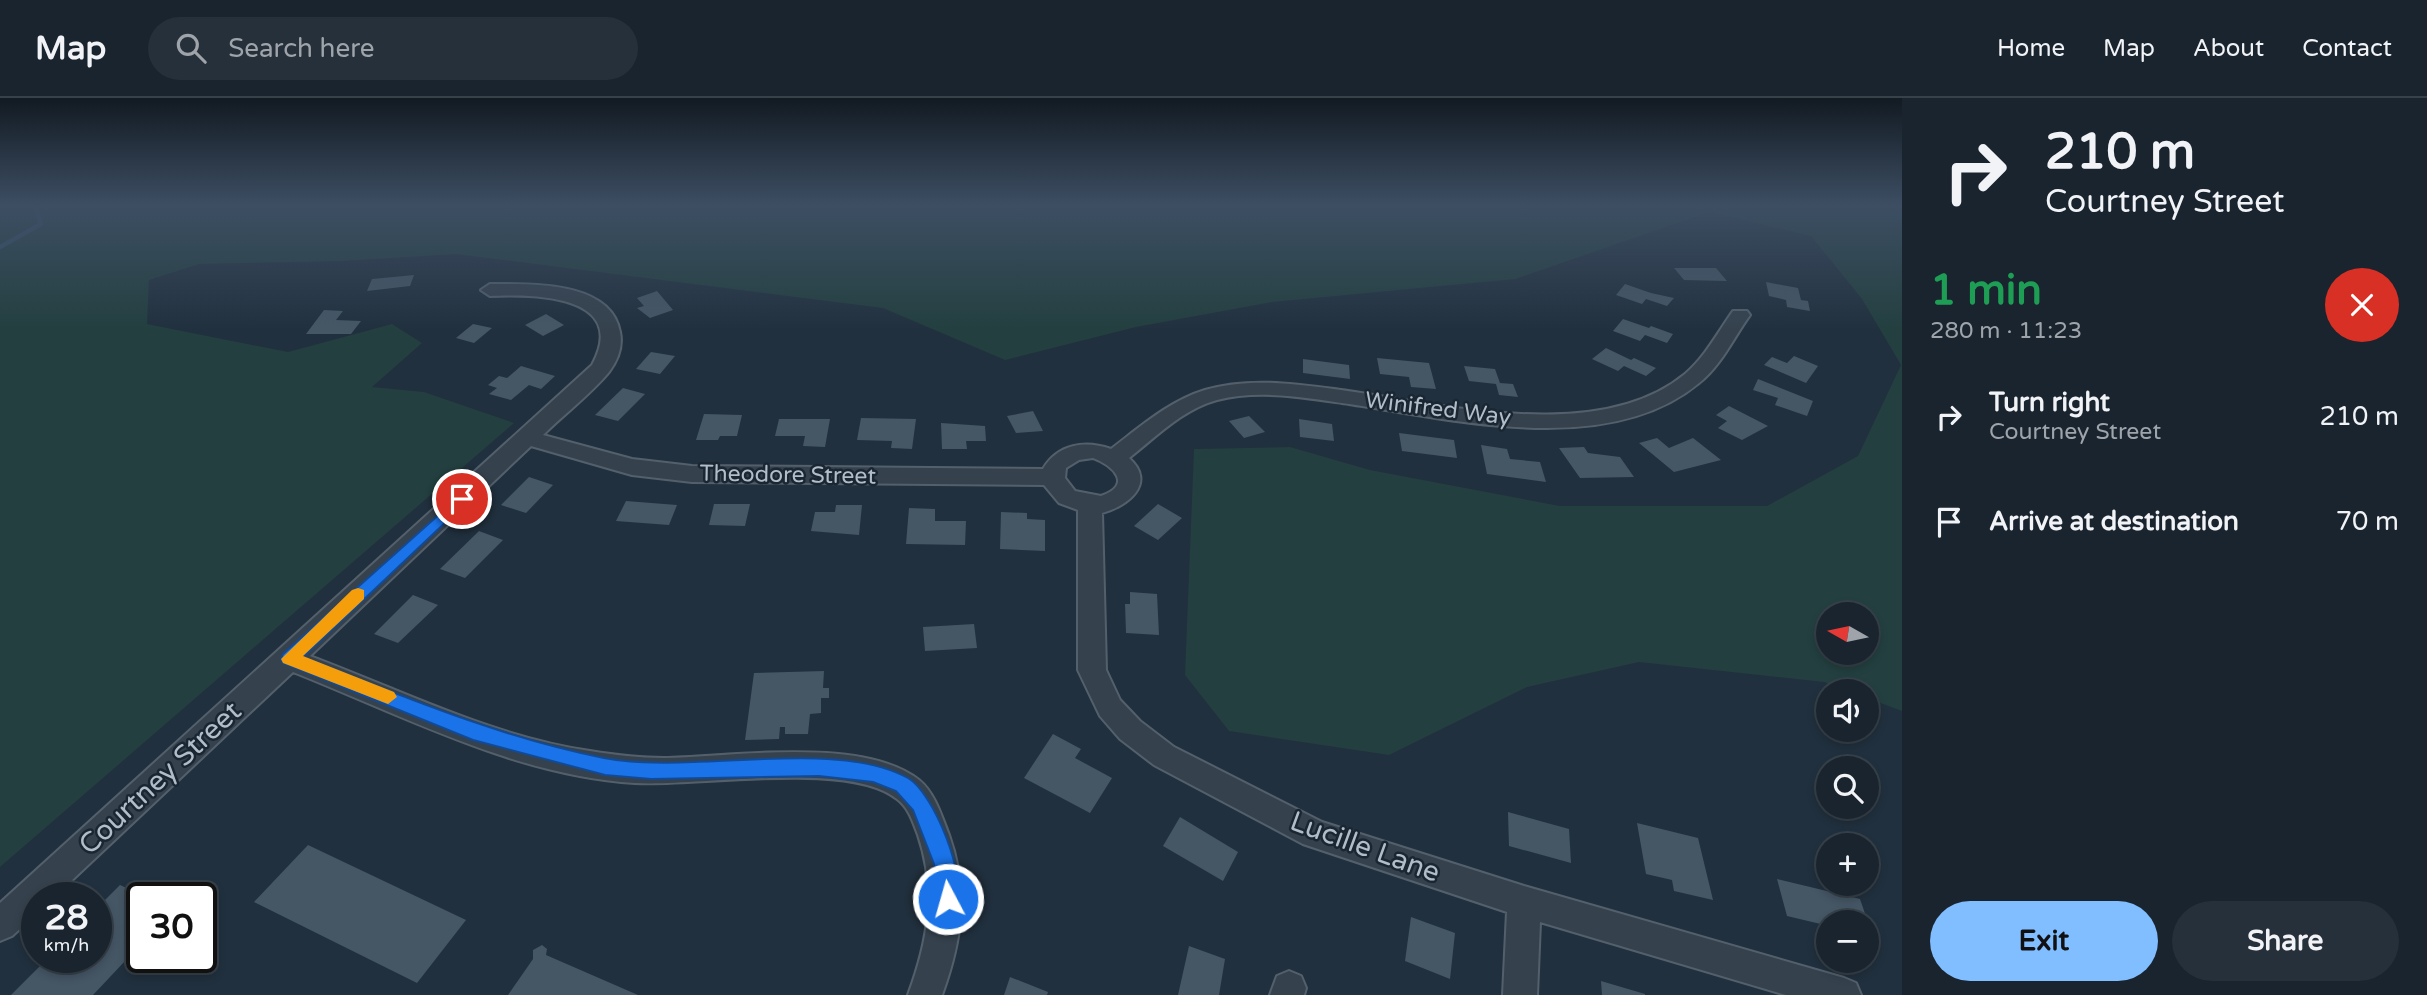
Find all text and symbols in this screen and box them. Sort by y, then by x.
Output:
search box [148,17,638,80]
text: Map [35,29,106,68]
icon: search [172,29,210,67]
text: Search here [228,33,374,64]
text: Home [1997,34,2065,63]
text: Map [2103,34,2155,63]
text: About [2193,34,2264,63]
text: Contact [2302,34,2392,63]
text: 210 m [2045,123,2195,182]
icon: right [1930,126,2021,217]
text: Courtney Street [2045,183,2285,221]
text: 1 min [1930,265,2042,316]
button: close [2325,268,2399,342]
text: 280 m · 11:23 [1930,317,2082,345]
street label: Winifred Way [1364,386,1512,432]
text: Turn right [1989,387,2110,418]
icon: right [1930,398,1968,436]
text: 210 m [2319,401,2399,432]
text: Courtney Street [1989,418,2161,446]
street label: Theodore Street [699,459,877,491]
pin [432,469,492,529]
icon: arrive [443,480,481,518]
icon: arrive [1930,503,1968,541]
text: Arrive at destination [1989,506,2239,537]
text: 70 m [2336,506,2399,537]
north arrow [1816,602,1880,665]
map controls [1816,602,1879,973]
button: sound [1816,679,1879,742]
street label: Courtney Street [72,694,248,862]
button: search [1816,756,1879,819]
street label: Lucille Lane [1285,804,1445,890]
button: + [1816,833,1879,896]
position arrow [911,862,985,936]
speed limit sign: 30 [126,882,217,973]
text: 28 [45,897,88,939]
button: Exit [1930,901,2158,981]
button: Share [2172,901,2399,981]
button: − [1816,910,1879,973]
text: km/h [44,934,89,956]

